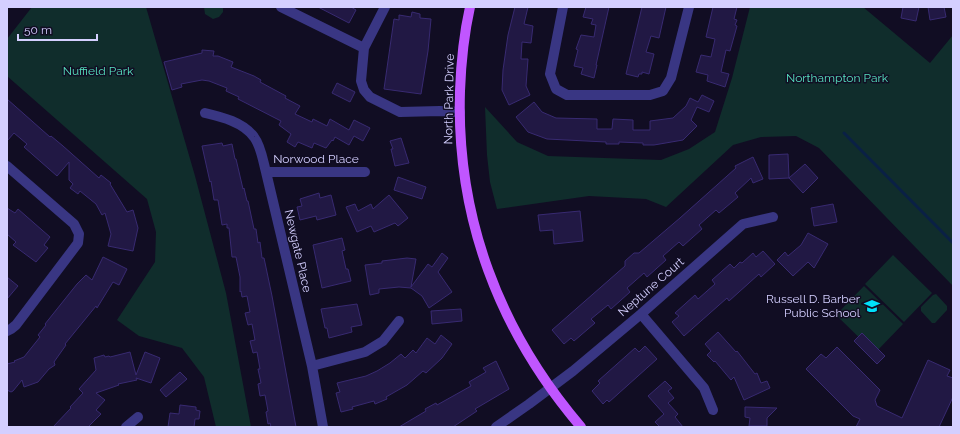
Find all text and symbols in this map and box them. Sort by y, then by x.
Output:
scale bar [18,16,97,42]
text: 50 m [24,23,52,37]
street label: North Park Drive [441,53,457,145]
park label: Nuffield Park [63,64,134,78]
park label: Northampton Park [786,71,889,85]
street label: Norwood Place [273,152,359,166]
street label: Newgate Place [282,208,314,294]
street label: Neptune Court [615,255,687,319]
place label: Russell D. Barber Public School [766,292,861,320]
school or university icon: Russell D. Barber Public School [863,297,881,315]

